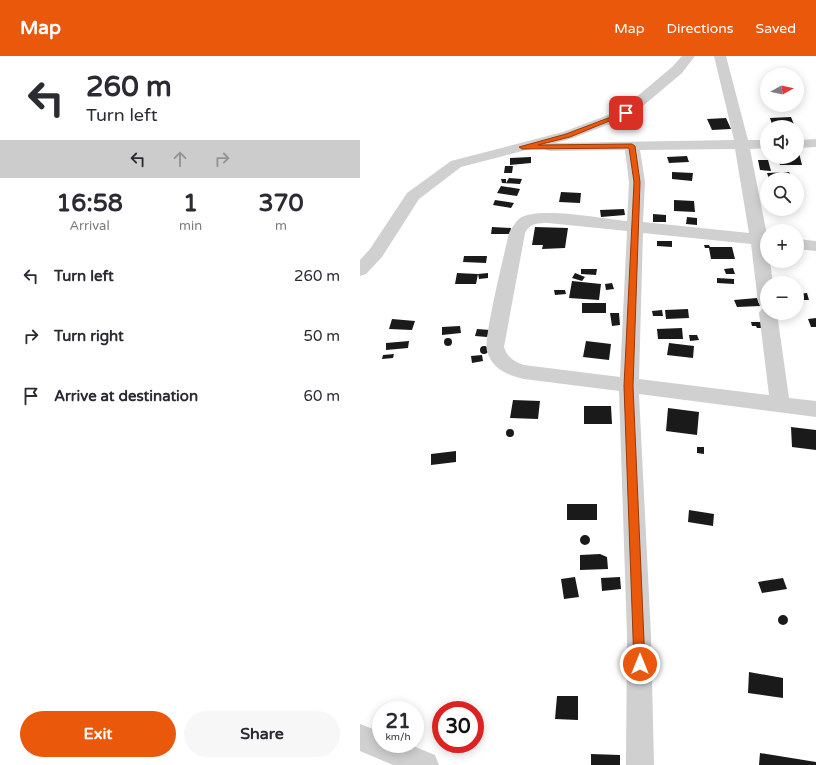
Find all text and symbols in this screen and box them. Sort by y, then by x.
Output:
text: Map [20,17,61,39]
text: Map [614,20,645,37]
text: Directions [667,20,734,37]
text: Saved [756,20,796,37]
north arrow [760,68,804,112]
map controls [760,68,804,320]
text: 260 m [86,70,172,104]
icon: left [20,72,72,124]
pin [609,96,643,130]
icon: arrive [615,102,637,124]
text: Turn left [86,104,158,126]
button: sound [760,120,804,164]
icon: left [127,148,149,170]
icon: ahead [169,148,191,170]
icon: right [211,148,233,170]
button: search [760,172,804,216]
text: 16:58 [56,189,123,218]
text: 1 [183,189,198,218]
text: 370 [258,189,304,218]
text: Arrival [69,218,110,234]
text: min [179,218,202,234]
text: m [275,218,287,234]
button: + [760,224,804,268]
icon: left [20,265,42,287]
text: Turn left [54,267,114,285]
text: 260 m [294,267,340,285]
button: − [760,276,804,320]
icon: right [20,325,42,347]
text: Turn right [54,327,124,345]
text: 50 m [303,327,340,345]
icon: arrive [20,385,42,407]
text: Arrive at destination [54,387,198,405]
text: 60 m [303,387,340,405]
position arrow [619,643,661,685]
speed limit sign: 30 [432,701,484,753]
text: 21 [385,710,411,734]
button: Exit [20,711,176,757]
button: Share [184,711,340,757]
text: km/h [385,731,411,743]

